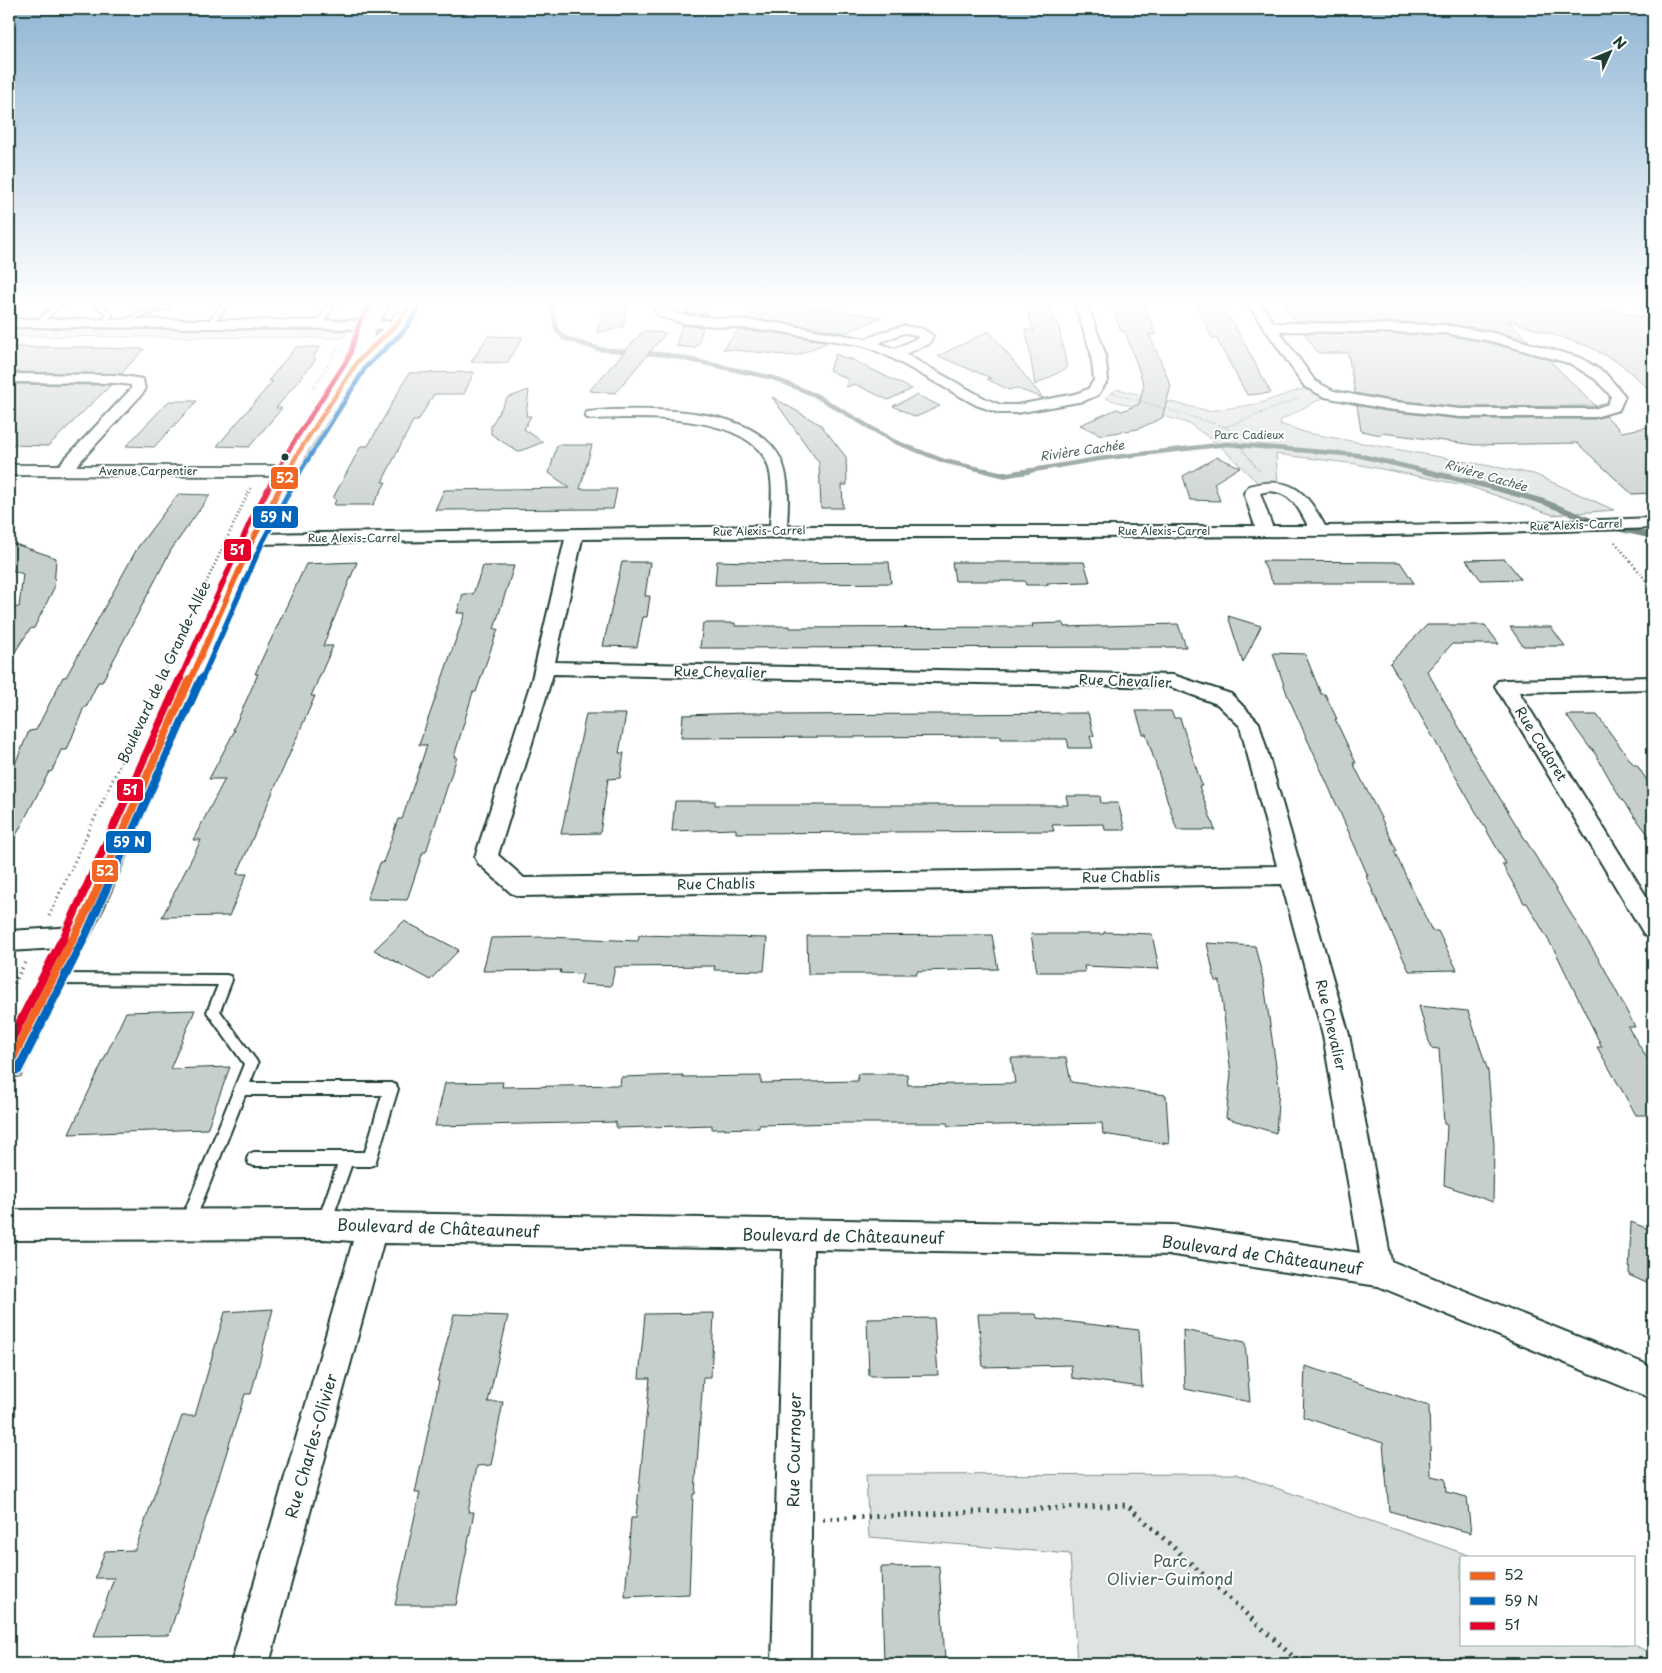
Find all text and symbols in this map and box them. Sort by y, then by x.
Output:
north arrow [1584,28,1634,78]
text: N [1608,31,1631,54]
park label: Parc Cadieux [1214,426,1284,443]
water label: Rivière Cachée [1038,435,1126,465]
unlabelled marker [280,452,290,462]
water label: Rivière Cachée [1443,455,1530,496]
street label: Avenue Carpentier [99,462,197,479]
line badge: 52 [270,466,299,490]
text: 52 [276,467,294,488]
line badge: 59 N [252,505,299,529]
text: 59 N [260,506,292,527]
street label: Rue Alexis-Carrel [1529,514,1623,535]
street label: Rue Alexis-Carrel [713,521,805,540]
street label: Rue Alexis-Carrel [1118,522,1210,539]
street label: Rue Alexis-Carrel [308,529,400,546]
line badge: 51 [223,538,252,562]
text: 51 [229,539,245,560]
street label: Boulevard de la Grande-Allée [112,577,215,767]
street label: Rue Chevalier [673,660,767,683]
street label: Rue Chevalier [1078,668,1172,693]
street label: Rue Cadoret [1510,702,1573,785]
line badge: 51 [116,778,144,802]
text: 51 [122,779,138,800]
line badge: 59 N [105,830,152,854]
text: 59 N [113,831,145,852]
line badge: 52 [91,859,119,883]
text: 52 [96,860,114,881]
street label: Rue Chablis [1082,865,1160,888]
street label: Rue Chablis [677,872,755,895]
street label: Rue Chevalier [1311,977,1352,1073]
street label: Boulevard de Châteauneuf [337,1211,541,1243]
street label: Boulevard de Châteauneuf [742,1221,946,1249]
street label: Boulevard de Châteauneuf [1160,1228,1365,1280]
street label: Rue Charles-Olivier [278,1370,342,1521]
street label: Rue Cournoyer [780,1392,806,1508]
park label: Parc Olivier-Guimond [1107,1548,1233,1590]
legend [1460,1556,1634,1646]
text: 52 [1504,1562,1524,1585]
text: 59 N [1504,1588,1539,1611]
text: 51 [1504,1612,1520,1635]

